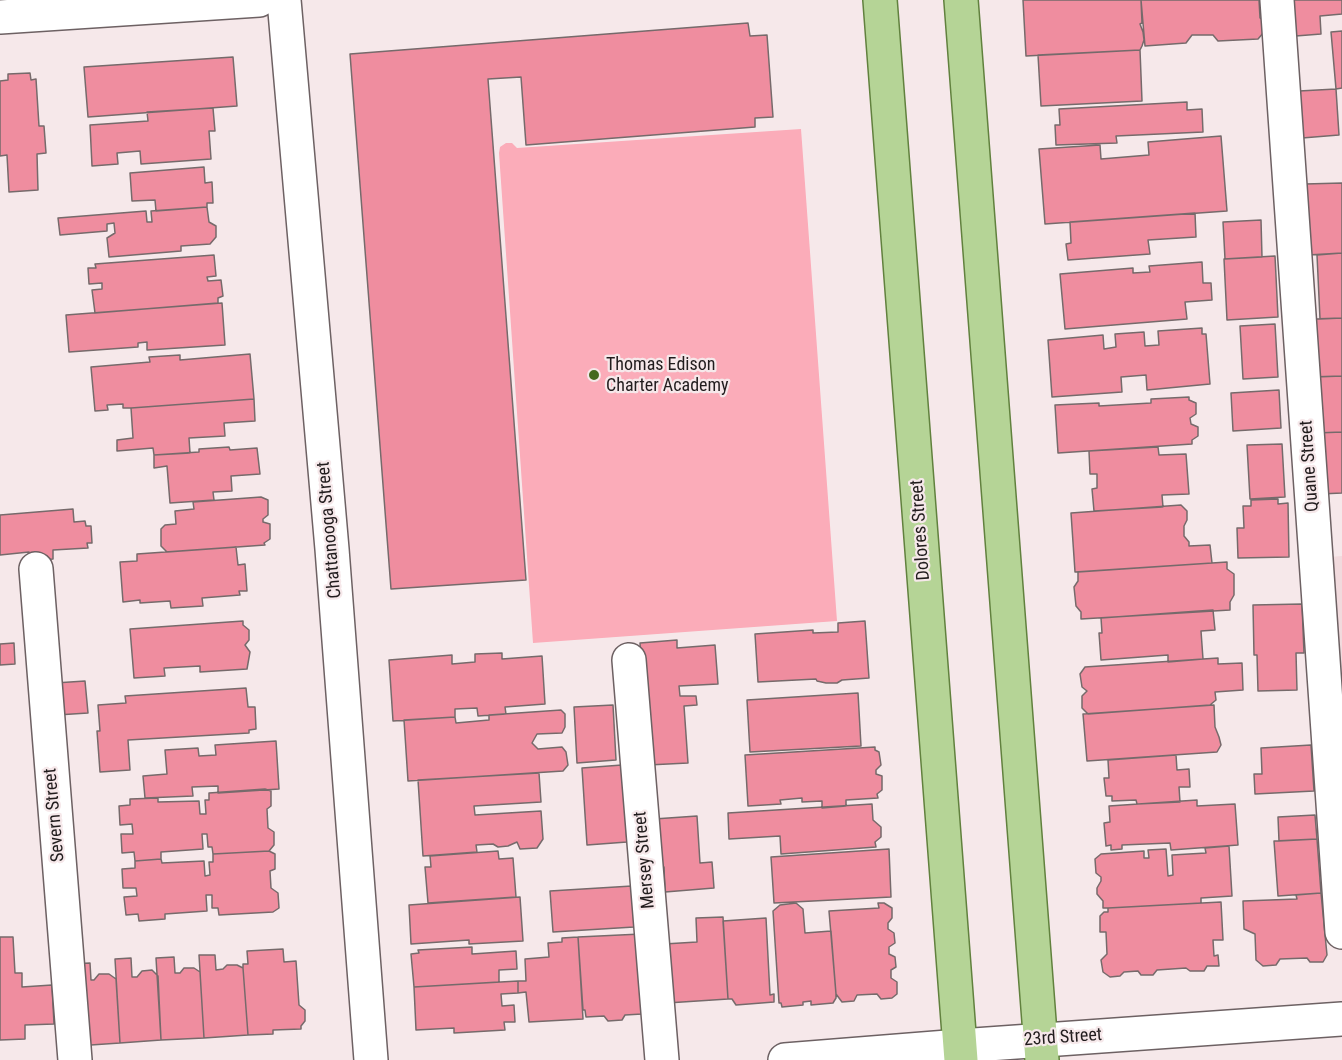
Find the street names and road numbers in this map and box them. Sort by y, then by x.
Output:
street label: Quane Street [1296,420,1324,512]
street label: Chattanooga Street [313,461,347,599]
street label: Dolores Street [907,479,935,581]
street label: Severn Street [40,767,70,863]
street label: Mersey Street [630,810,660,910]
street label: 23rd Street [1023,1024,1103,1052]

